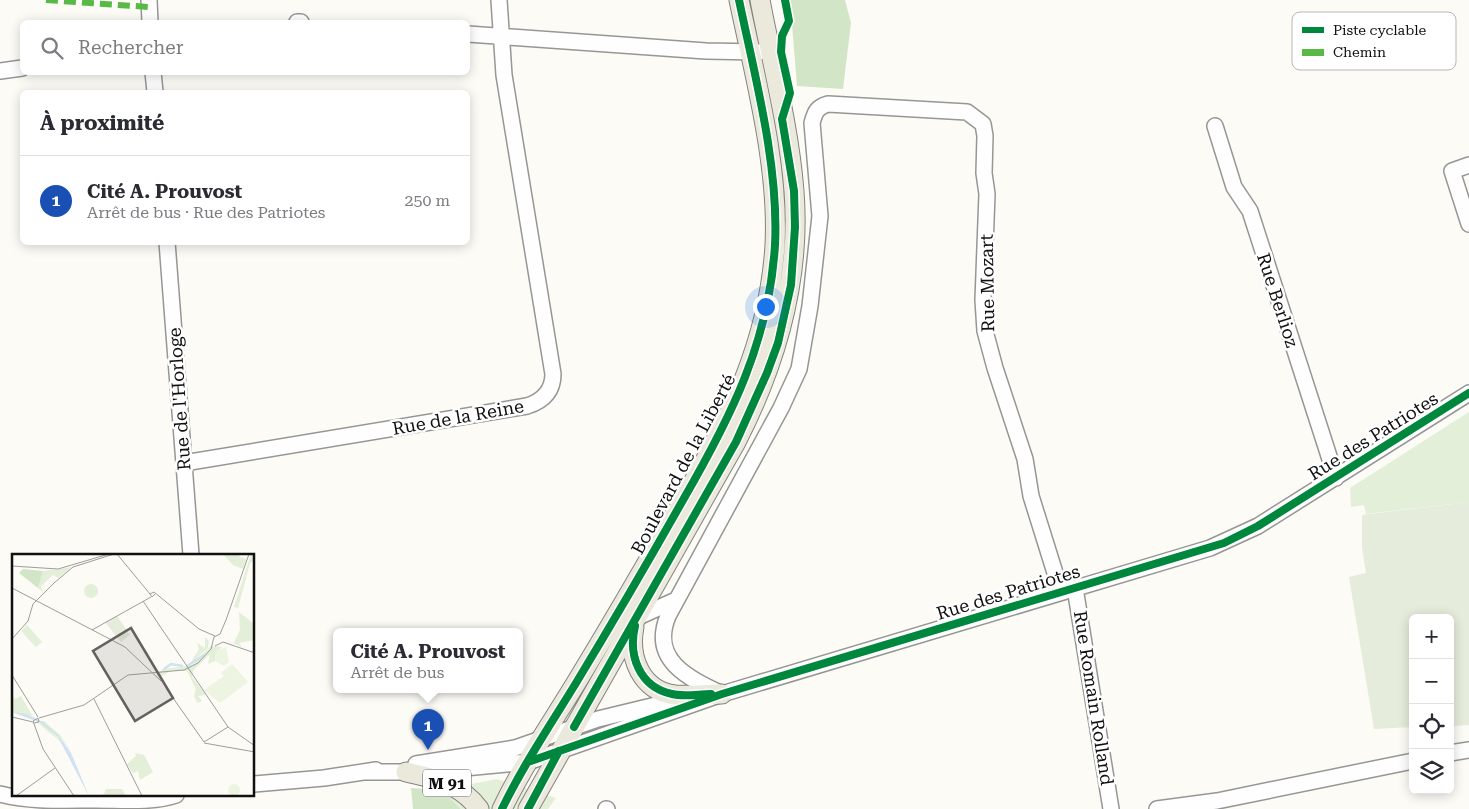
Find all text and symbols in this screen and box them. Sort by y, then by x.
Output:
legend [1292,12,1456,70]
search box [20,20,470,75]
text: Piste cyclable [1333,22,1427,38]
icon: search [38,34,66,62]
text: Rechercher [78,36,184,59]
text: Chemin [1333,44,1386,60]
text: À proximité [40,111,164,135]
text: Cité A. Prouvost [87,180,242,203]
text: 1 [52,191,60,210]
text: 250 m [404,191,450,210]
text: Arrêt de bus · Rue des Patriotes [87,203,325,222]
street label: Rue Mozart [976,233,998,332]
street label: Rue Berlioz [1253,250,1303,350]
your location [753,294,779,320]
street label: Rue de l'Horloge [164,327,194,471]
street label: Boulevard de la Liberté [627,370,740,558]
street label: Rue des Patriotes [1304,388,1442,484]
street label: Rue de la Reine [391,395,525,439]
inset map [12,554,255,796]
street label: Rue des Patriotes [934,560,1082,624]
street label: Rue Romain Rolland [1070,609,1118,787]
map controls [1409,614,1454,794]
button: + [1409,614,1454,659]
popup [333,628,523,693]
text: Cité A. Prouvost [350,640,506,663]
button: − [1409,659,1454,704]
text: Arrêt de bus [350,663,444,682]
button: locate [1409,704,1454,749]
pin: 1 [412,709,444,750]
button: layers [1409,749,1454,794]
road number: M 91 [423,770,471,796]

